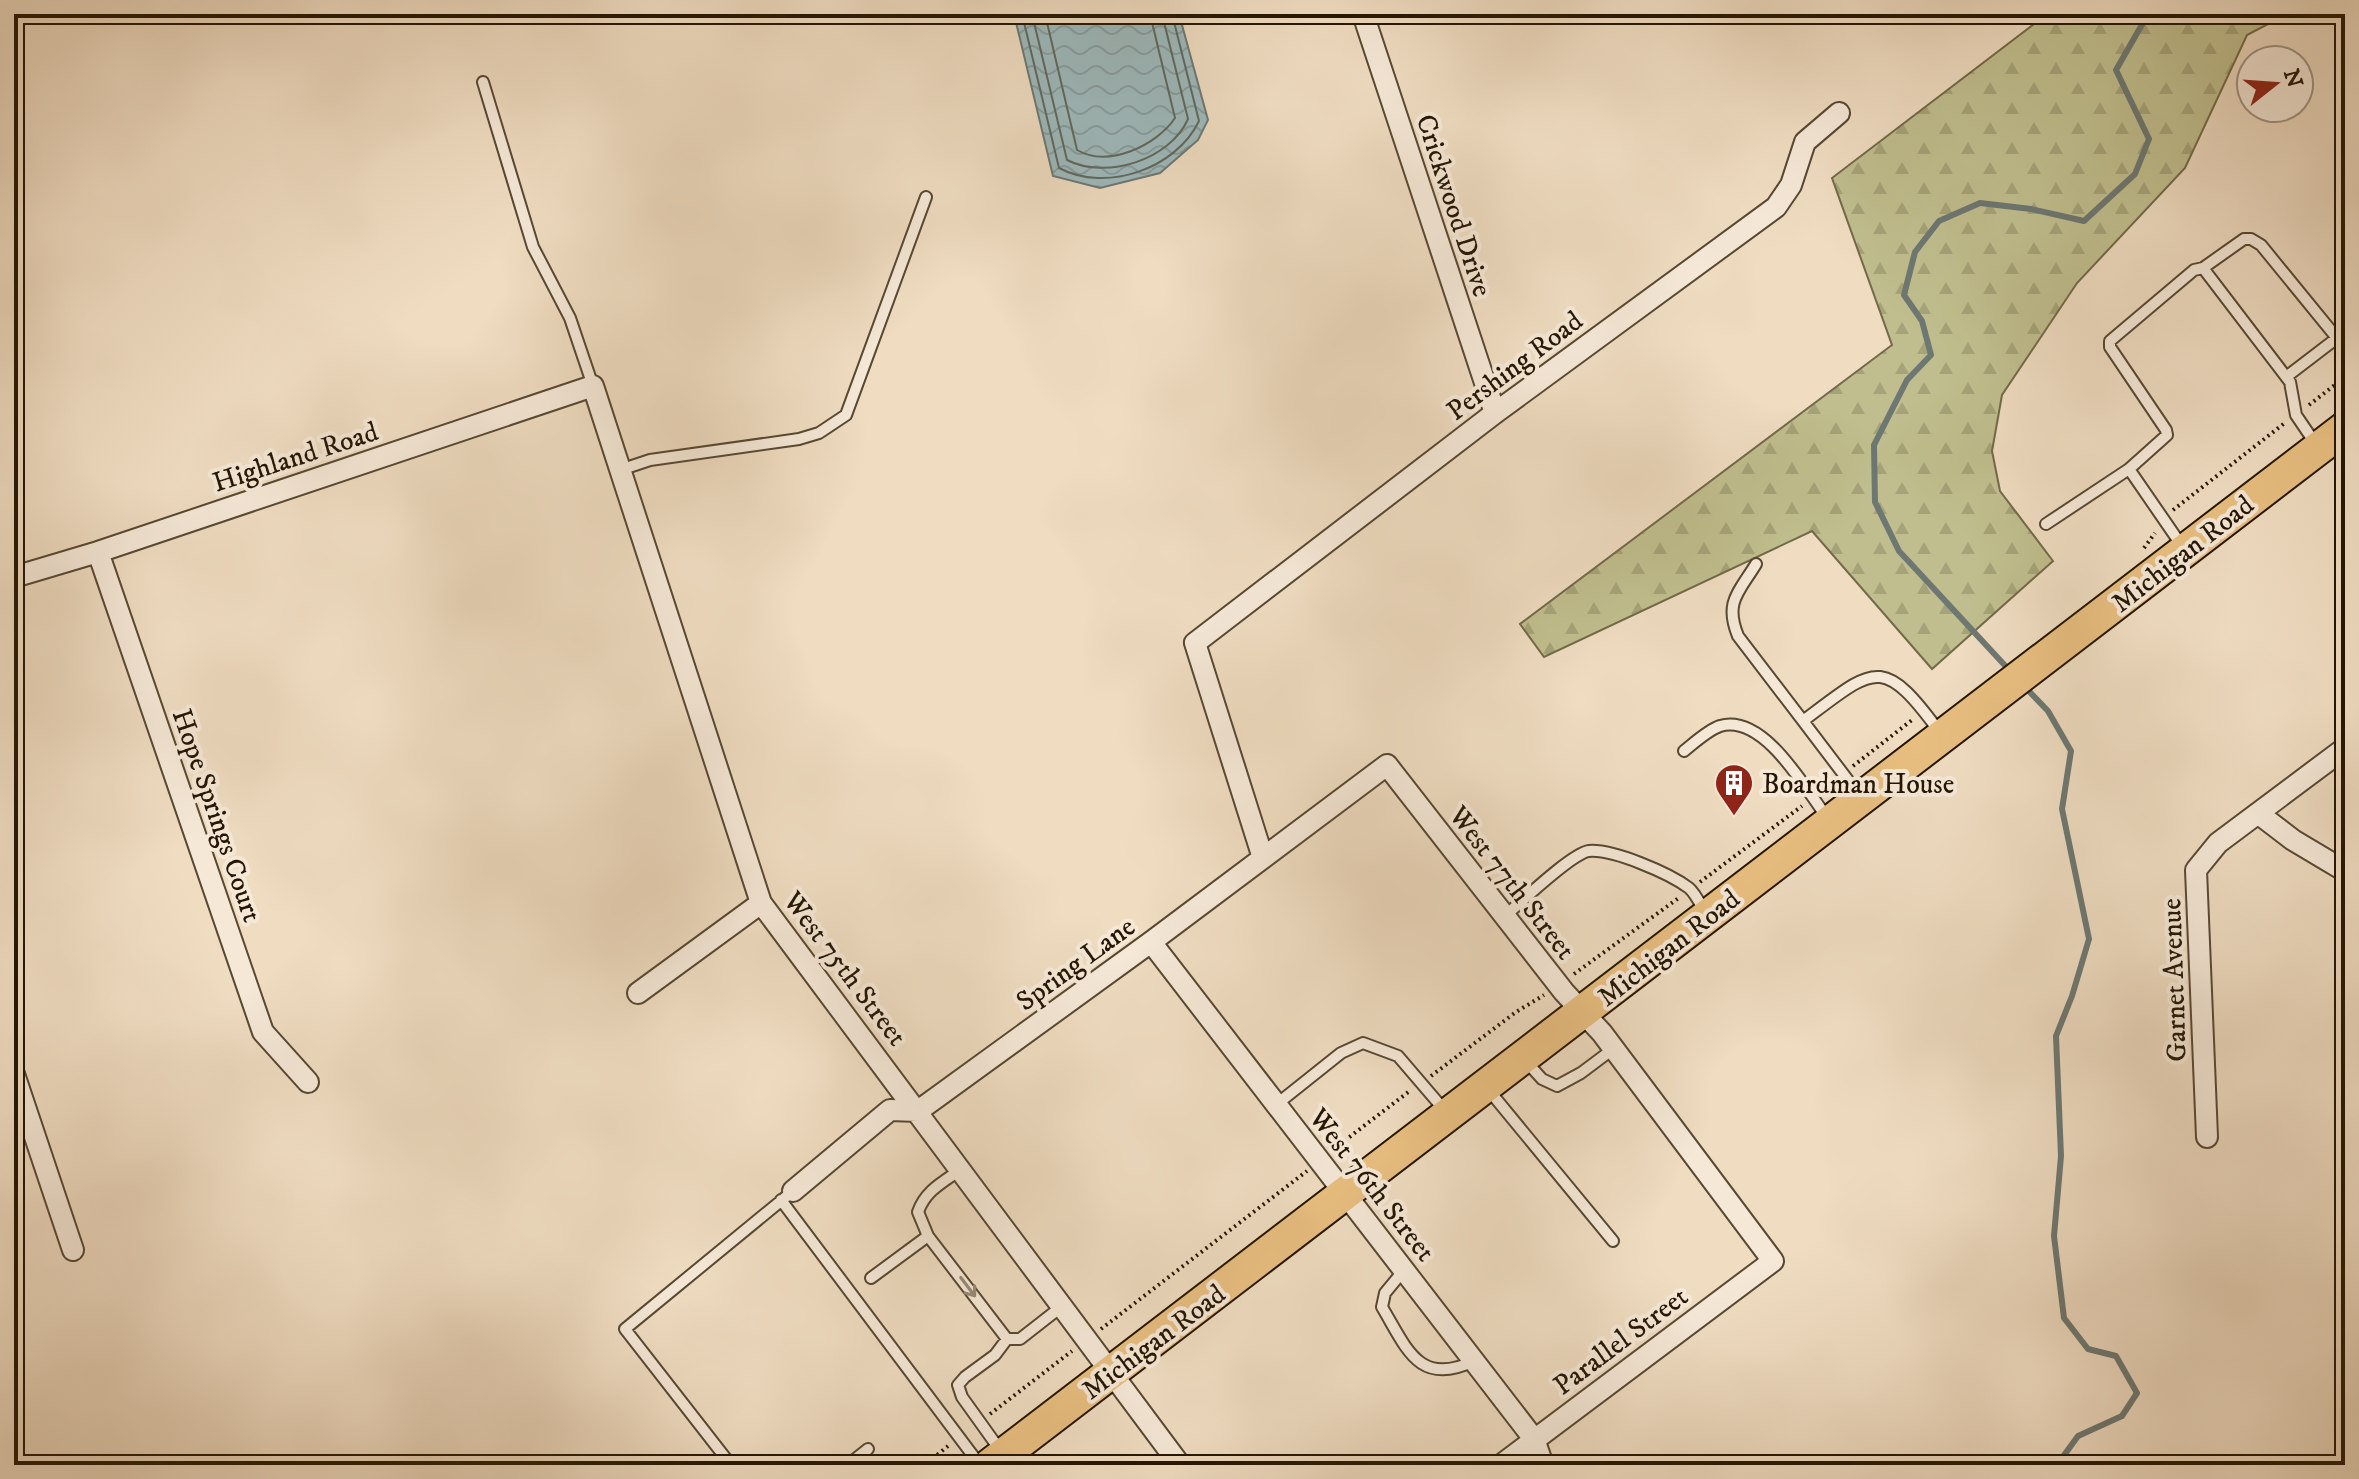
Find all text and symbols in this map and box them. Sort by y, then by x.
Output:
north arrow [2235,44,2315,124]
text: N [2277,66,2308,91]
street label: Crickwood Drive [1408,110,1499,301]
street label: Pershing Road [1440,304,1590,429]
street label: Highland Road [208,414,383,501]
street label: Michigan Road [2105,488,2261,621]
street label: Hope Springs Court [164,704,269,927]
building icon: Boardman House [1713,762,1755,817]
place label: Boardman House [1762,767,1954,802]
street label: West 77th Street [1440,798,1583,967]
street label: Michigan Road [1591,882,1747,1015]
street label: West 75th Street [775,884,914,1053]
street label: Garnet Avenue [2154,898,2195,1062]
street label: Spring Lane [1009,909,1142,1019]
street label: West 76th Street [1300,1100,1443,1269]
one-way arrow [959,1276,976,1297]
street label: Michigan Road [1075,1277,1233,1408]
street label: Parallel Street [1547,1279,1695,1403]

